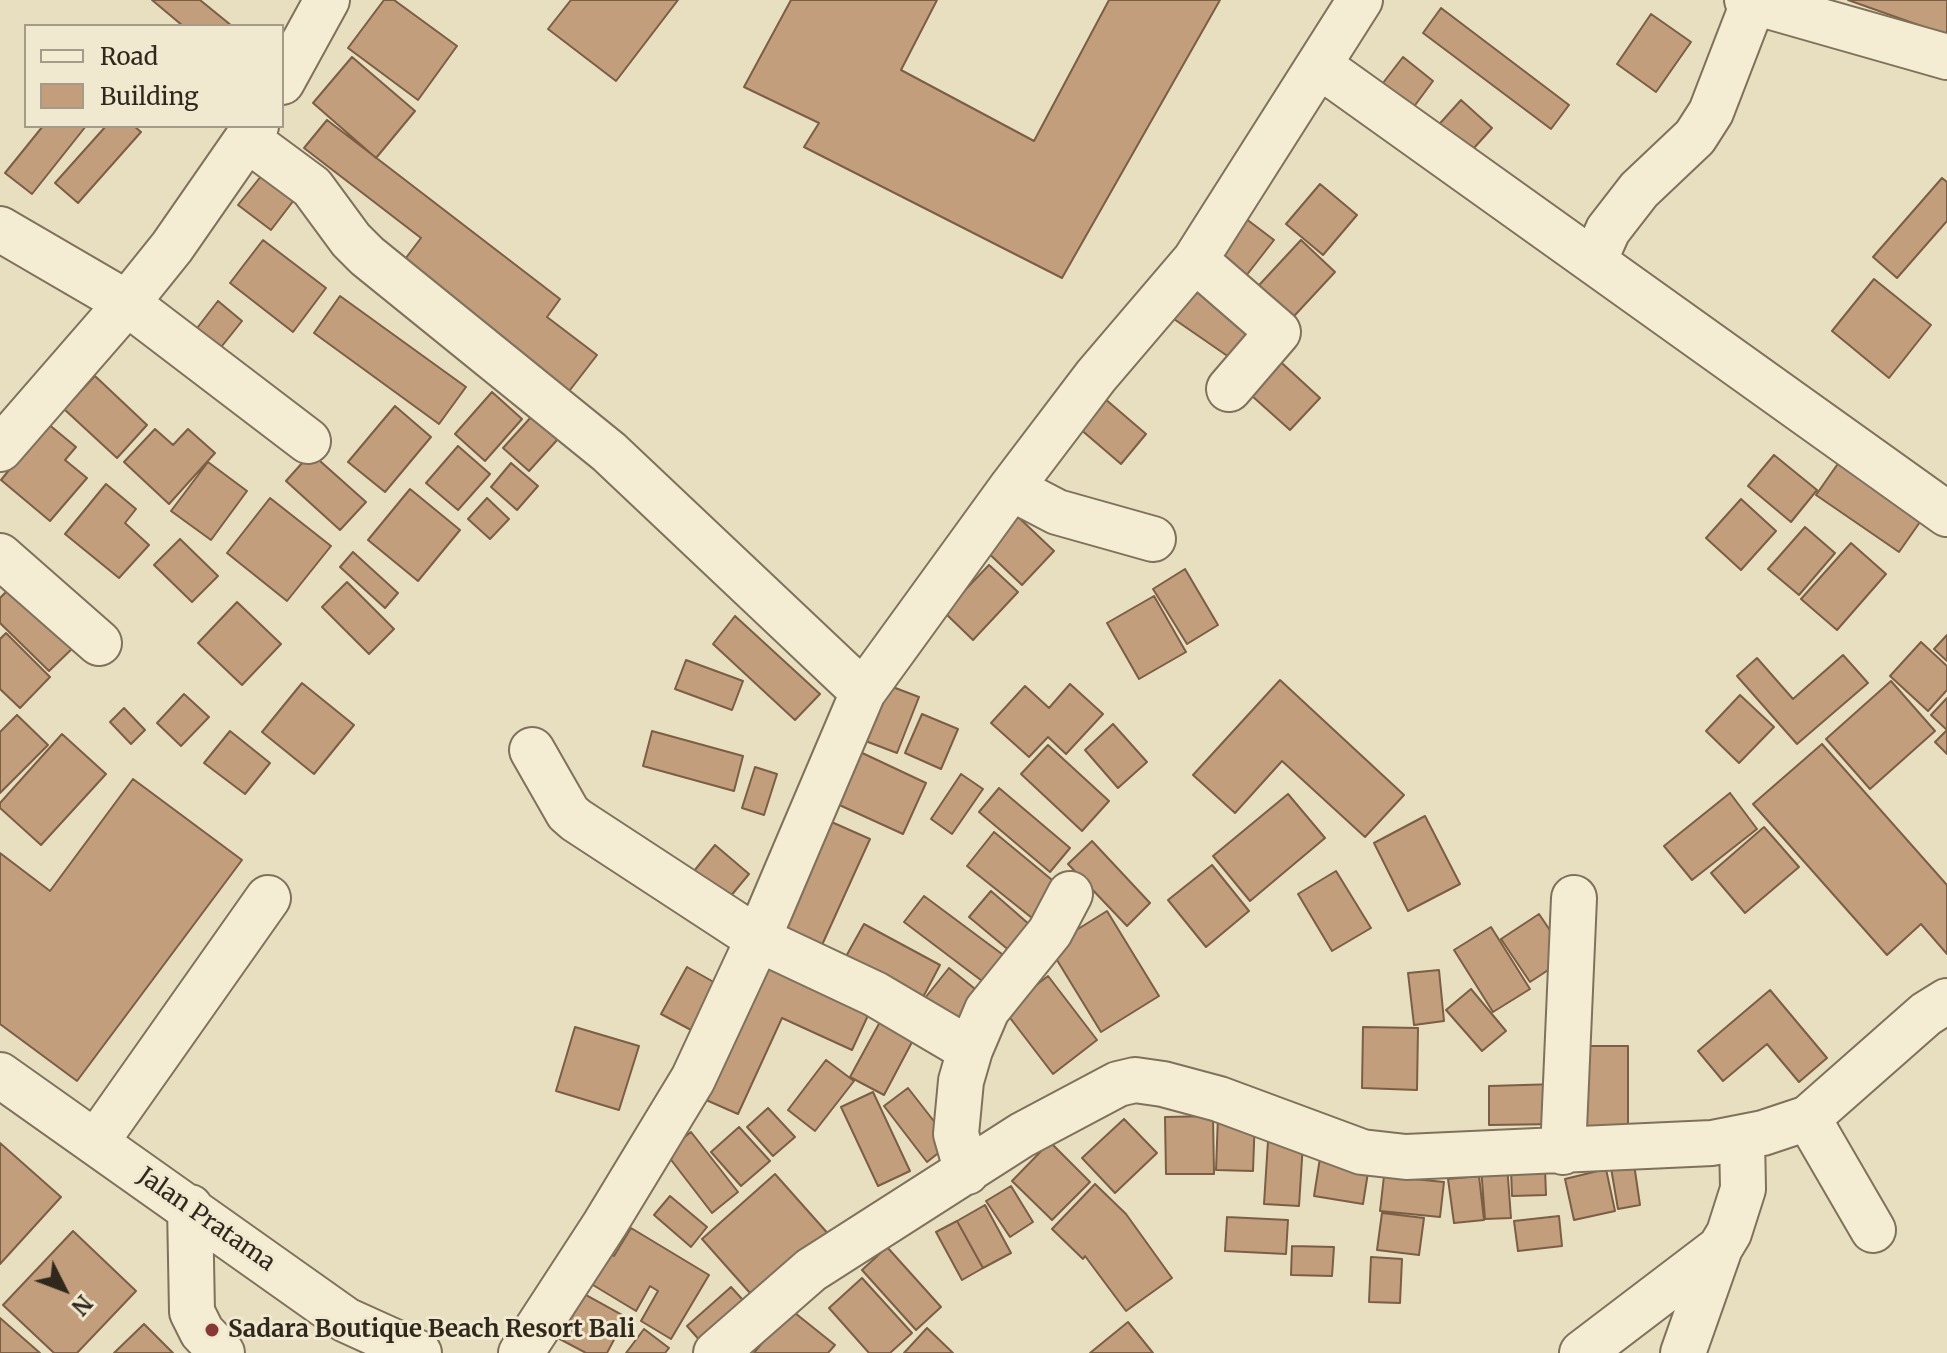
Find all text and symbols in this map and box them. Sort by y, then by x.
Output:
legend [24,24,284,128]
text: Road [100,41,158,72]
text: Building [100,81,199,112]
street label: Jalan Pratama [132,1162,280,1278]
north arrow [24,1249,104,1329]
text: N [66,1289,98,1321]
place label: Sadara Boutique Beach Resort Bali [228,1316,635,1344]
marker: Sadara Boutique Beach Resort Bali [203,1321,221,1339]

